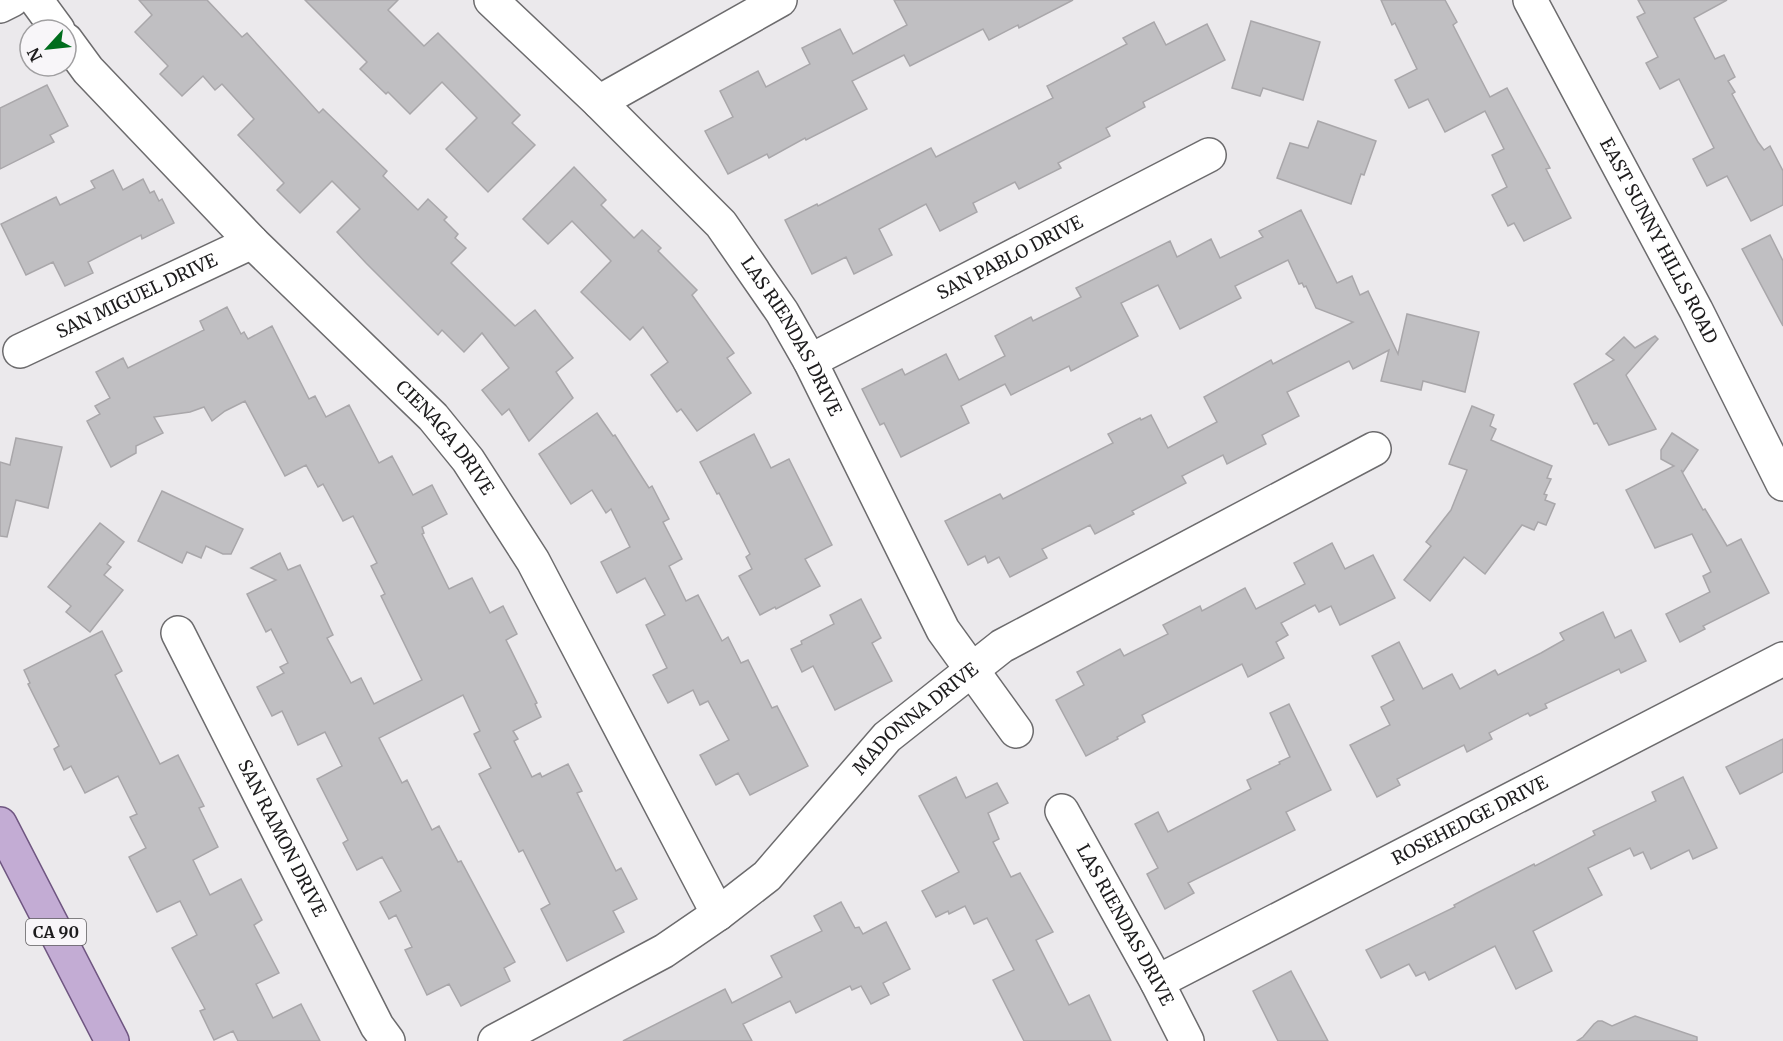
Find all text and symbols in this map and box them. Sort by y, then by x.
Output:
north arrow [18,18,78,78]
text: N [23,44,46,65]
street label: EAST SUNNY HILLS ROAD [1595,134,1723,347]
street label: SAN PABLO DRIVE [933,210,1087,305]
street label: SAN MIGUEL DRIVE [52,248,221,343]
street label: LAS RIENDAS DRIVE [736,252,848,420]
street label: CIENAGA DRIVE [391,375,500,499]
street label: MADONNA DRIVE [848,657,983,779]
street label: SAN RAMON DRIVE [233,756,332,921]
street label: ROSEHEDGE DRIVE [1388,770,1552,870]
street label: LAS RIENDAS DRIVE [1072,840,1179,1010]
road number: CA 90 [26,919,86,945]

